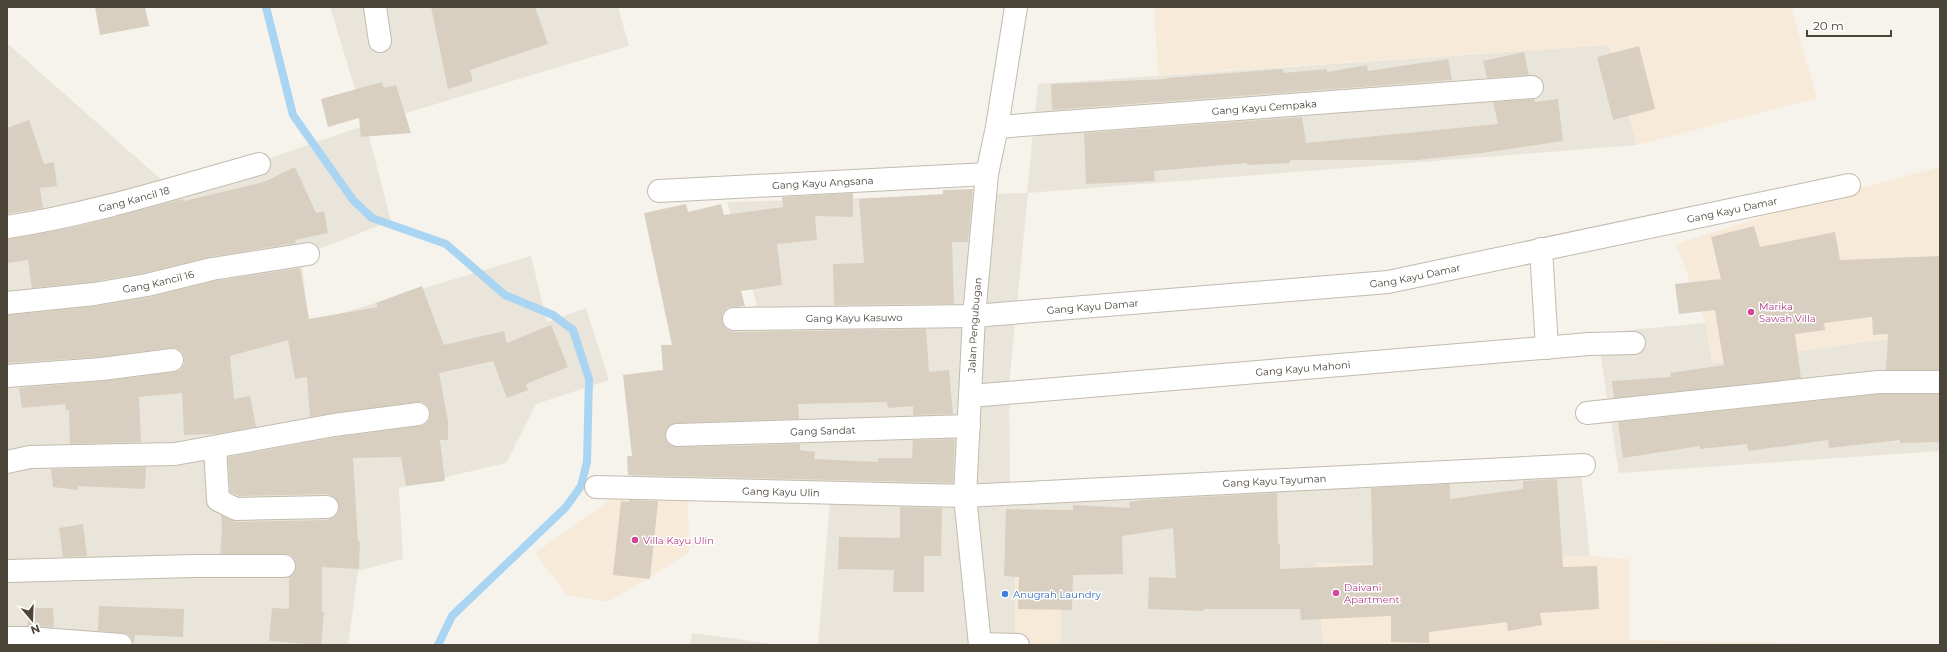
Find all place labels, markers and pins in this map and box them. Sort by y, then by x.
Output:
place label: Marika Sawah Villa [1759,300,1816,325]
marker: Marika Sawah Villa [1746,307,1756,317]
place label: Villa Kayu Ulin [643,534,714,547]
marker: Villa Kayu Ulin [630,535,640,545]
place label: Daivani Apartment [1344,581,1400,606]
place label: Anugrah Laundry [1013,588,1101,601]
marker: Daivani Apartment [1331,588,1341,598]
marker: Anugrah Laundry [1000,589,1010,599]

